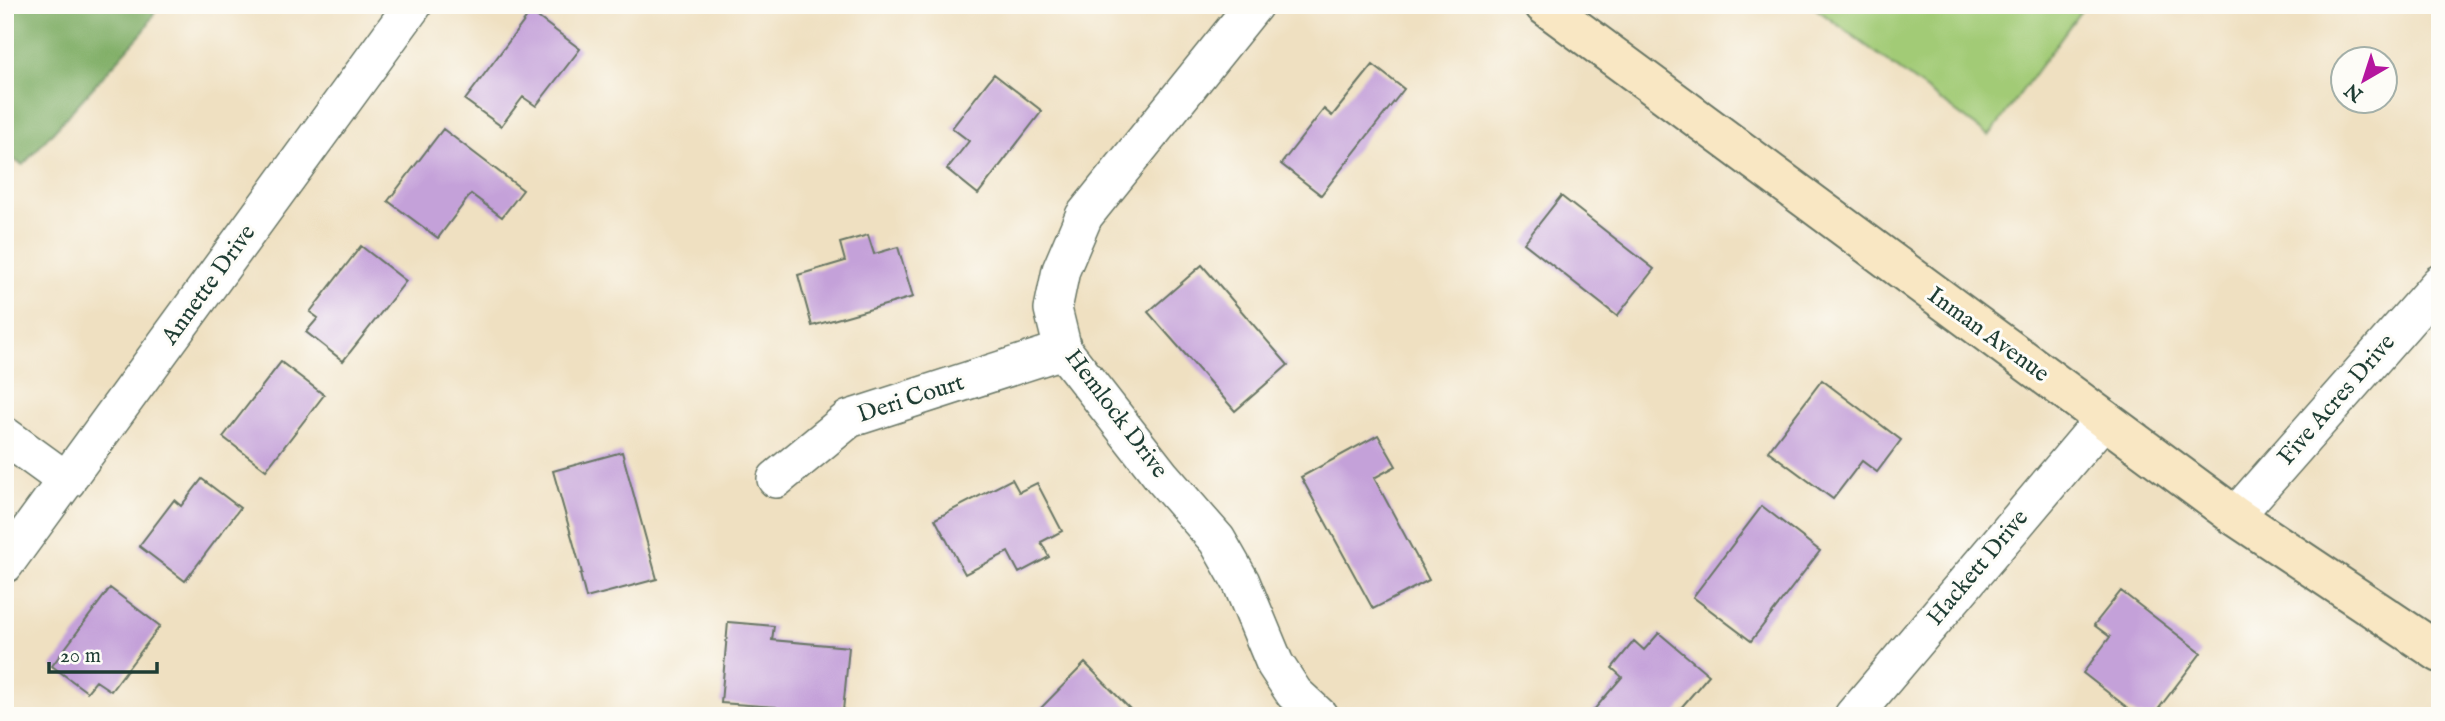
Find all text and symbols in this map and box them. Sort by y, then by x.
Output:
north arrow [2330,46,2400,116]
text: N [2340,77,2369,107]
street label: Annette Drive [154,219,263,352]
street label: Inman Avenue [1921,280,2055,390]
street label: Five Acres Drive [2271,328,2403,472]
street label: Hemlock Drive [1057,343,1175,485]
street label: Deri Court [854,367,968,431]
street label: Hackett Drive [1920,503,2036,633]
scale bar [49,630,158,674]
text: 20 m [60,643,101,670]

